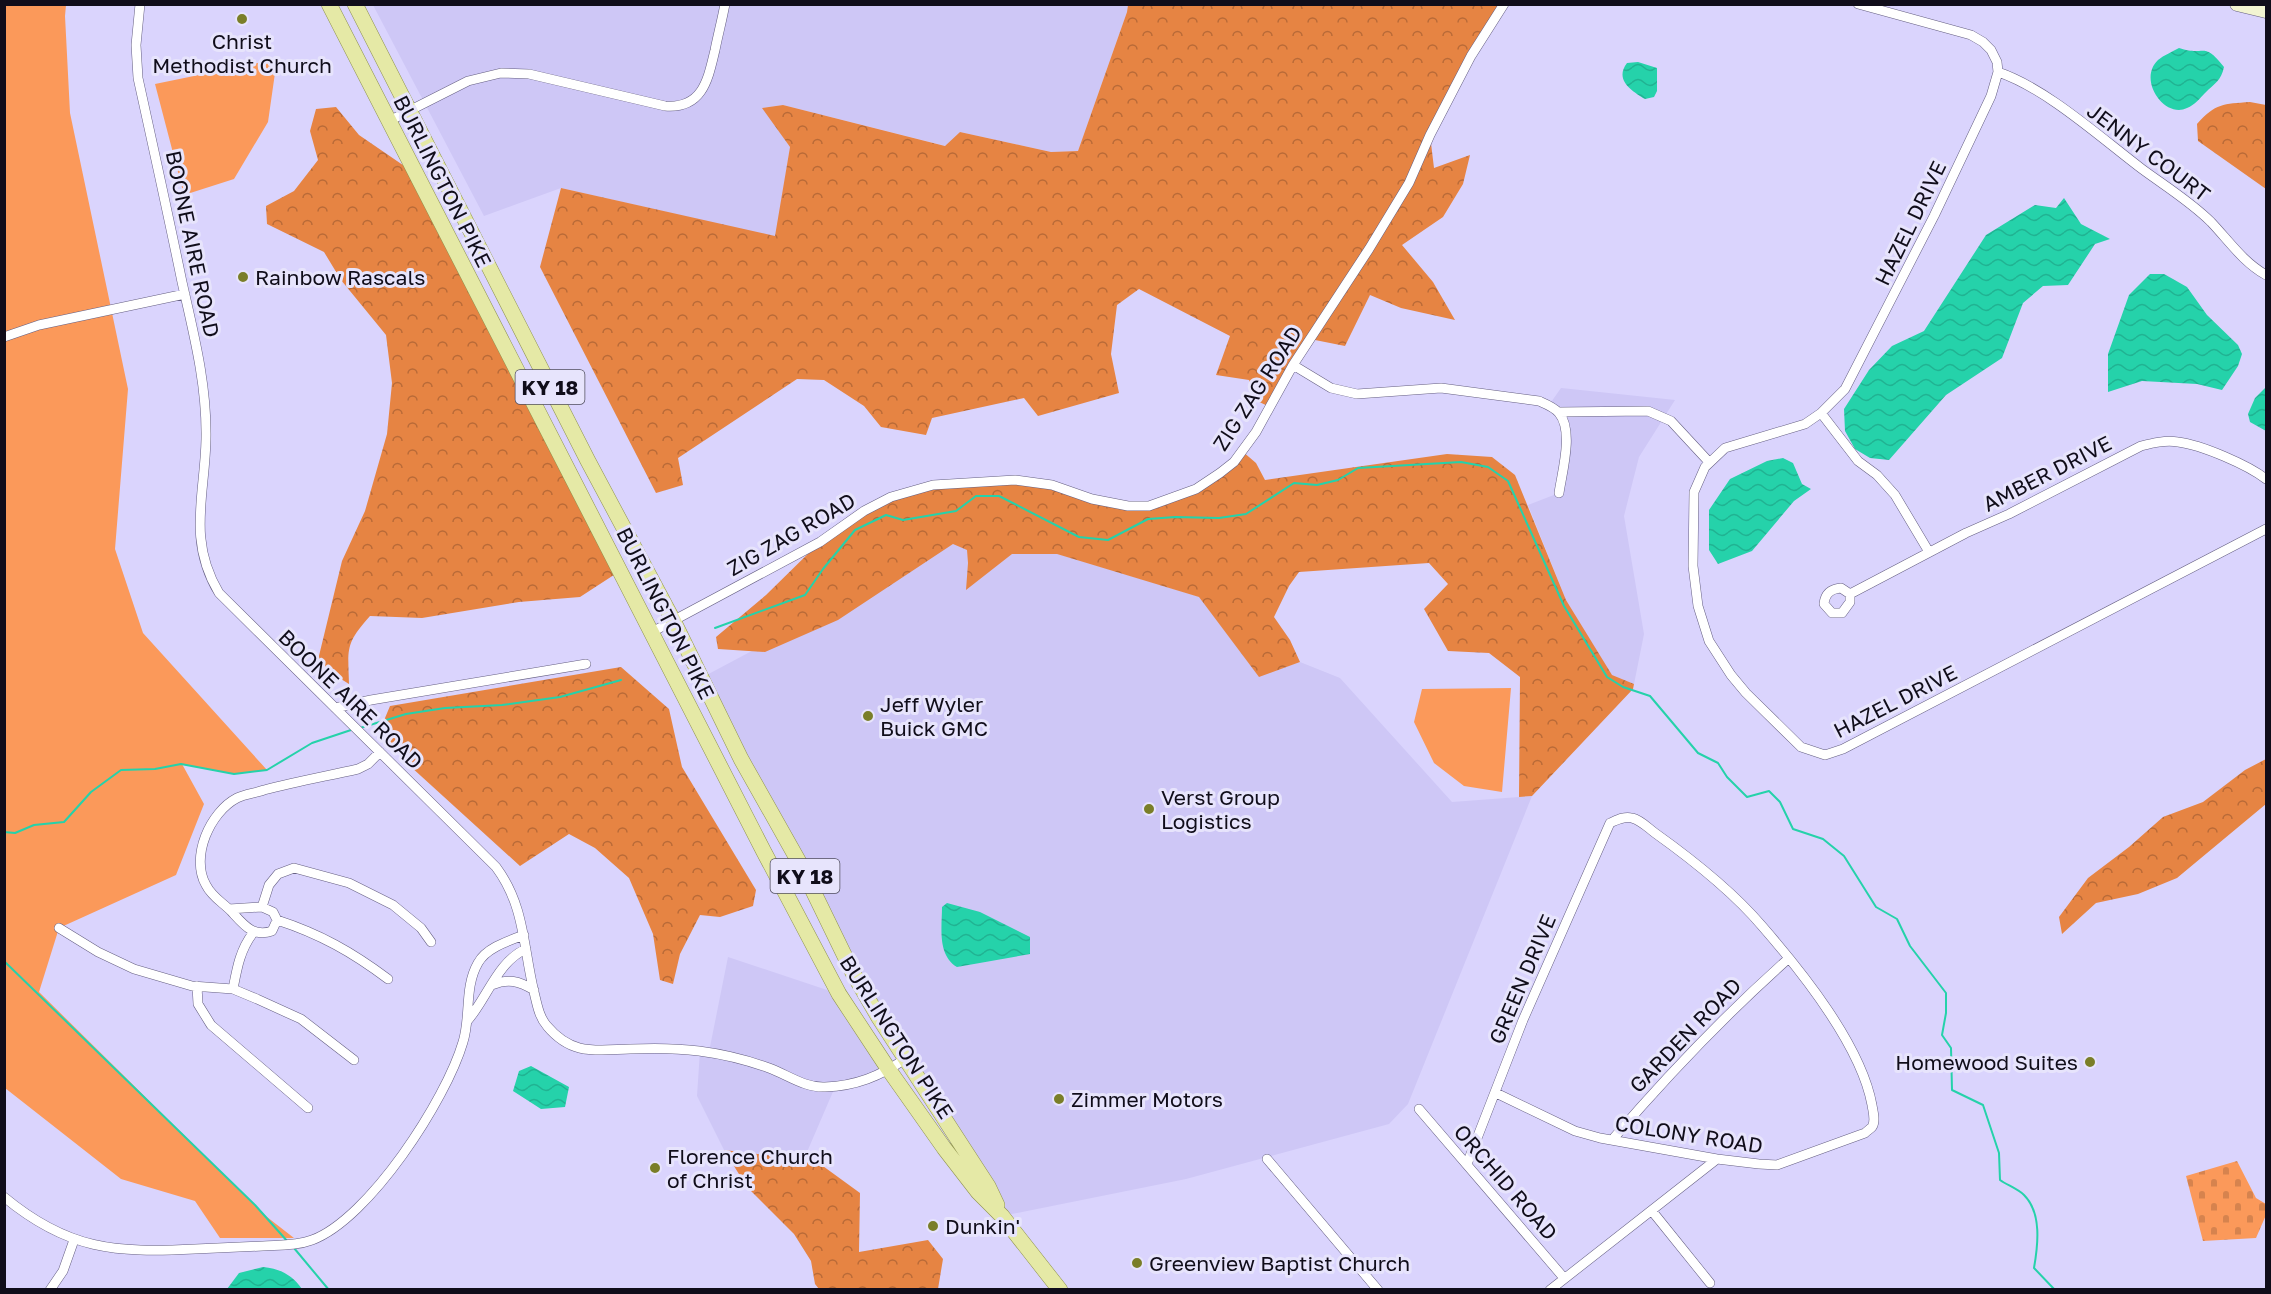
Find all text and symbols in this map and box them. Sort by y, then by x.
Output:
marker: Christ Methodist Church [235,12,249,26]
place label: Christ Methodist Church [152,28,332,78]
street label: BURLINGTON PIKE [388,91,498,271]
street label: JENNY COURT [2082,97,2216,207]
street label: BOONE AIRE ROAD [161,148,225,340]
street label: HAZEL DRIVE [1869,157,1951,289]
place label: Rainbow Rascals [255,264,425,290]
marker: Rainbow Rascals [236,270,250,284]
street label: ZIG ZAG ROAD [1207,321,1307,455]
road number: KY 18 [516,370,584,404]
street label: AMBER DRIVE [1978,429,2116,517]
street label: ZIG ZAG ROAD [722,487,860,581]
street label: BURLINGTON PIKE [611,523,721,703]
street label: BOONE AIRE ROAD [274,624,428,774]
street label: HAZEL DRIVE [1829,659,1961,743]
place label: Jeff Wyler Buick GMC [880,691,988,741]
marker: Jeff Wyler Buick GMC [861,709,875,723]
place label: Verst Group Logistics [1161,784,1280,834]
marker: Verst Group Logistics [1142,802,1156,816]
road number: KY 18 [770,859,840,893]
street label: GREEN DRIVE [1483,910,1561,1048]
street label: BURLINGTON PIKE [834,950,960,1124]
street label: GARDEN ROAD [1624,972,1746,1098]
place label: Homewood Suites [1895,1049,2078,1075]
marker: Homewood Suites [2083,1055,2097,1069]
place label: Zimmer Motors [1071,1086,1223,1112]
marker: Zimmer Motors [1052,1092,1066,1106]
street label: COLONY ROAD [1613,1109,1765,1159]
street label: ORCHID ROAD [1449,1119,1563,1245]
place label: Florence Church of Christ [667,1143,833,1193]
marker: Florence Church of Christ [648,1161,662,1175]
place label: Dunkin' [945,1213,1020,1239]
marker: Dunkin' [926,1219,940,1233]
place label: Greenview Baptist Church [1149,1250,1410,1276]
marker: Greenview Baptist Church [1130,1256,1144,1270]

